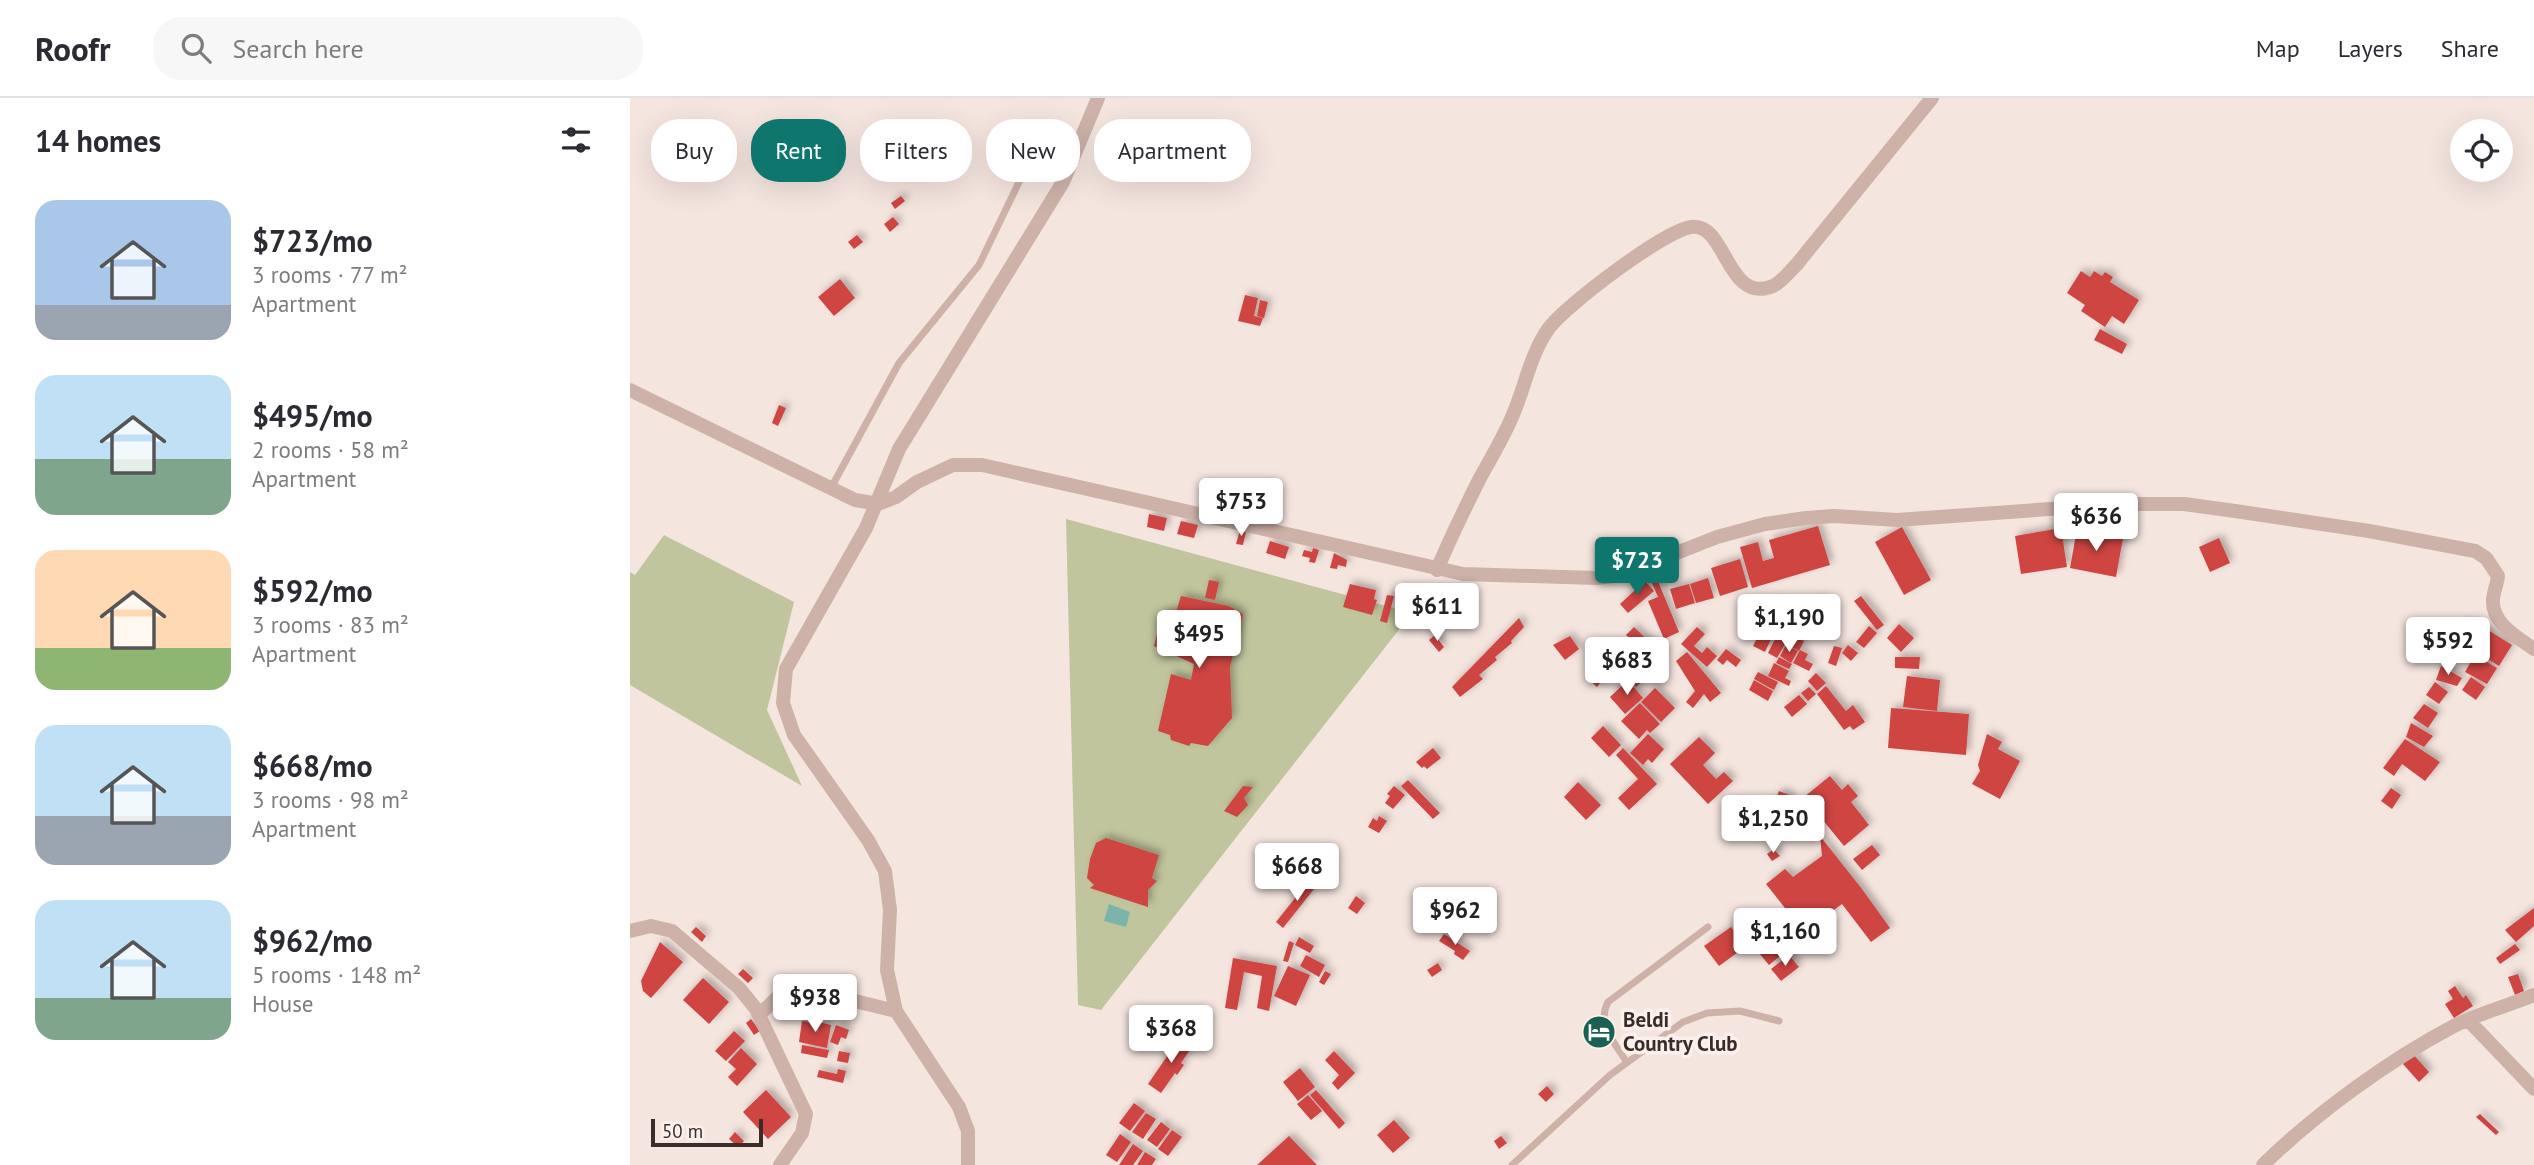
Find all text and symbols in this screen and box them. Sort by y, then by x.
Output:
search box [153,17,643,80]
text: Roofr [35,27,111,70]
icon: search [177,29,215,67]
text: Search here [233,32,364,65]
text: Map [2256,33,2300,64]
text: Layers [2338,33,2403,64]
text: Share [2441,33,2499,64]
chip: Buy [651,119,737,182]
chip: Rent [751,119,846,182]
chip: Filters [860,119,972,182]
chip: New [986,119,1080,182]
chip: Apartment [1094,119,1251,182]
map controls [2450,119,2513,182]
button: locate [2450,119,2513,182]
text: 14 homes [35,121,161,160]
icon: filters [557,121,595,159]
text: $723/mo [252,221,373,260]
icon: home [91,228,175,312]
text: 3 rooms · 77 m² [252,260,408,289]
text: Apartment [252,289,356,318]
text: $495/mo [252,396,373,435]
icon: home [91,403,175,487]
text: 2 rooms · 58 m² [252,435,409,464]
text: Apartment [252,464,356,493]
pin: $753 [1200,478,1282,538]
text: $753 [1215,486,1267,515]
pin: $636 [2055,494,2137,553]
text: $636 [2070,501,2122,530]
pin: $723 [1596,538,1678,597]
text: $723 [1611,545,1663,574]
text: $592/mo [252,571,373,610]
icon: home [91,578,175,662]
pin: $611 [1396,584,1478,643]
text: $611 [1411,591,1463,620]
pin: $1,190 [1732,594,1846,654]
text: $1,190 [1753,602,1825,631]
text: 3 rooms · 83 m² [252,610,409,639]
pin: $495 [1158,610,1240,670]
text: $495 [1173,618,1225,647]
pin: $592 [2407,618,2489,677]
text: $592 [2422,625,2474,654]
pin: $683 [1586,638,1668,697]
text: Apartment [252,639,356,668]
text: $683 [1601,645,1653,674]
text: $668/mo [252,746,373,785]
icon: home [91,753,175,837]
text: 3 rooms · 98 m² [252,785,409,814]
pin: $1,250 [1716,796,1830,855]
text: $1,250 [1737,803,1809,832]
text: Apartment [252,814,356,843]
pin: $668 [1256,844,1338,903]
text: $668 [1271,851,1323,880]
pin: $962 [1414,888,1496,947]
text: $962 [1429,895,1481,924]
pin: $1,160 [1728,908,1842,968]
text: $1,160 [1749,916,1821,945]
text: $962/mo [252,921,373,960]
icon: home [91,928,175,1012]
text: 5 rooms · 148 m² [252,960,421,989]
pin: $938 [774,974,856,1034]
text: $938 [789,982,841,1011]
text: House [252,989,314,1018]
pin: $368 [1130,1006,1212,1065]
place label: Beldi Country Club [1623,1006,1738,1057]
text: $368 [1145,1013,1197,1042]
hotel icon: Beldi Country Club [1580,1013,1618,1051]
scale bar [651,1116,763,1148]
text: 50 m [662,1119,703,1143]

